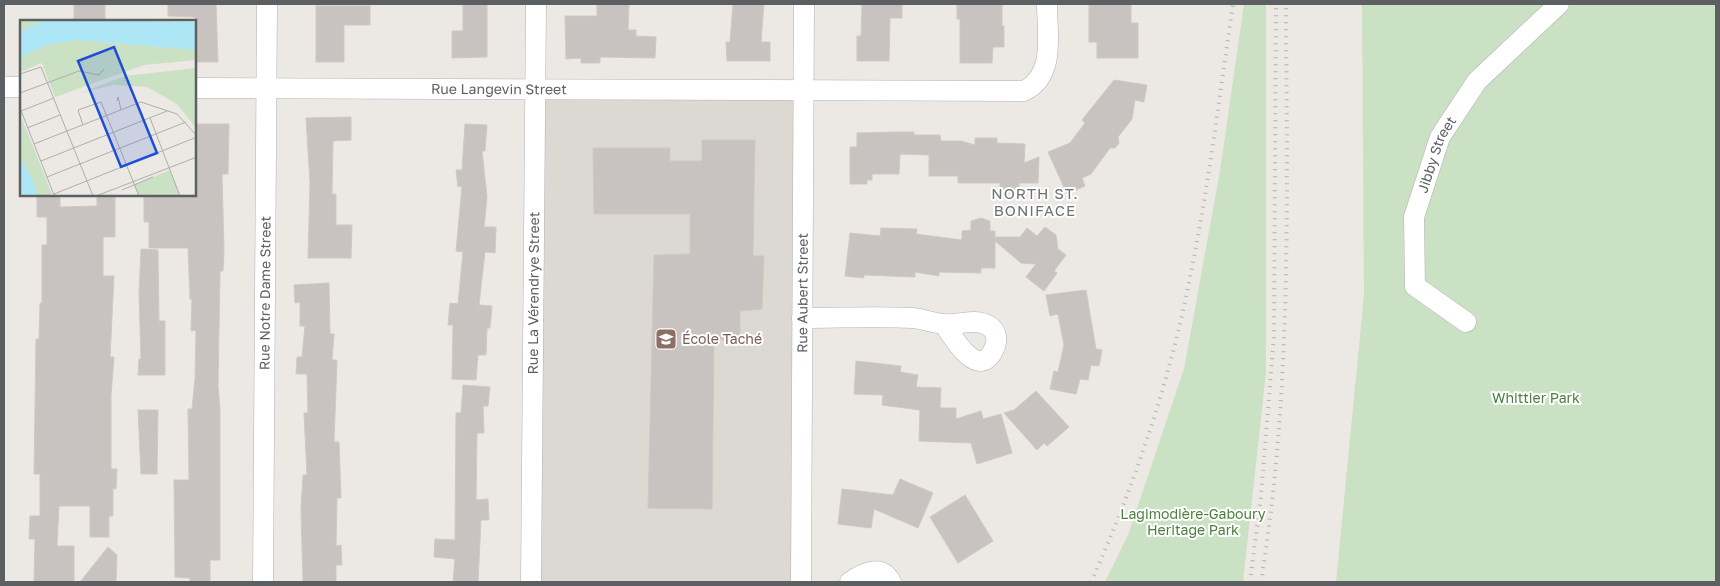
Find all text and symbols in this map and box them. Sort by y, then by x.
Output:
inset map [20,20,196,196]
street label: Rue Langevin Street [431,80,567,97]
street label: Jibby Street [1413,113,1459,195]
district label: NORTH ST. BONIFACE [991,184,1079,219]
street label: Rue La Vérendrye Street [524,212,542,374]
street label: Rue Notre Dame Street [255,216,274,370]
street label: Rue Aubert Street [793,233,811,353]
school or university icon: École Taché [654,327,678,351]
place label: École Taché [682,330,762,347]
park label: Whittier Park [1492,389,1580,406]
park label: Lagimodière-Gaboury Heritage Park [1120,505,1266,538]

